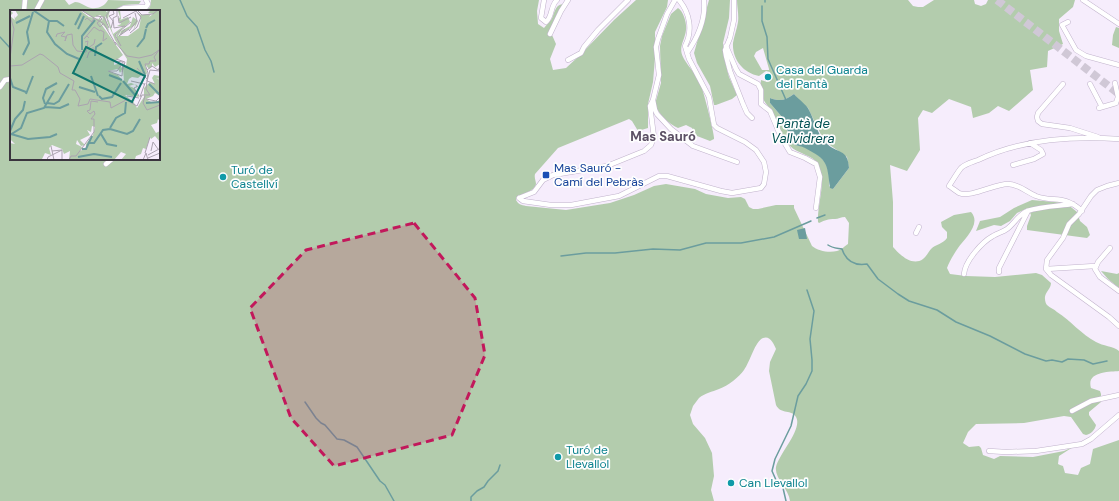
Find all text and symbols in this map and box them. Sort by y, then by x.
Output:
inset map [10,10,160,160]
place label: Casa del Guarda del Pantà [776,62,868,92]
marker: Casa del Guarda del Pantà [763,72,773,82]
water label: Pantà de Vallvidrera [771,115,835,147]
district label: Mas Sauró [630,128,696,145]
place label: Mas Sauró - Camí del Pebràs [554,160,644,190]
place label: Turó de Castellví [231,162,278,192]
marker: Mas Sauró - Camí del Pebràs [541,170,551,180]
marker: Turó de Castellví [218,172,228,182]
place label: Turó de Llevallol [566,442,609,472]
marker: Turó de Llevallol [553,452,563,462]
place label: Can Llevallol [739,475,808,491]
marker: Can Llevallol [726,478,736,488]

